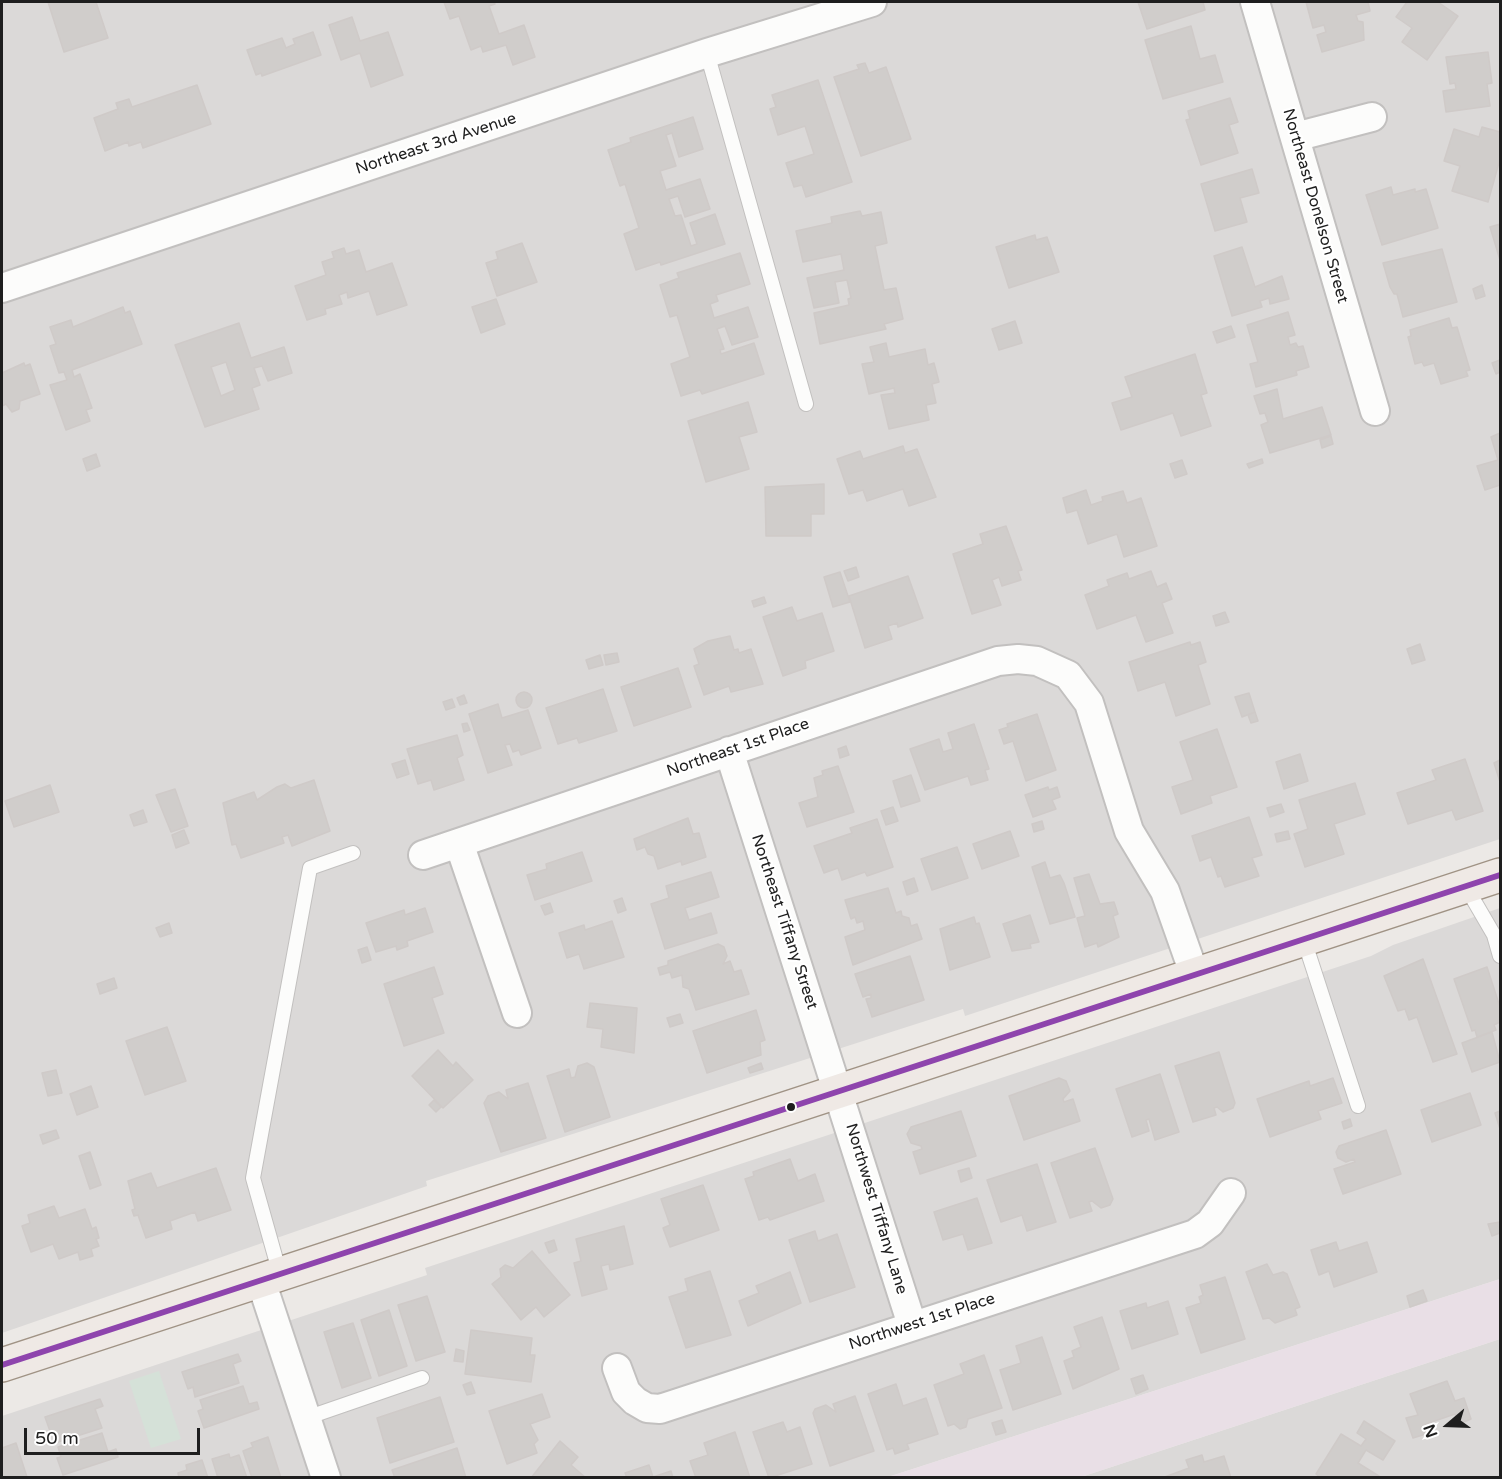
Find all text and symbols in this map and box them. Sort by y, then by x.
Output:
street label: Northeast Donelson Street [1278,106,1352,306]
street label: Northeast 3rd Avenue [353,109,519,179]
street label: Northeast 1st Place [664,715,812,781]
street label: Northeast Tiffany Street [747,832,821,1012]
unlabelled marker [785,1101,797,1113]
street label: Northwest Tiffany Lane [841,1121,911,1297]
street label: Northwest 1st Place [846,1289,998,1355]
north arrow [1418,1395,1478,1455]
scale bar [27,1416,202,1454]
text: N [1419,1422,1443,1440]
text: 50 m [35,1427,79,1449]

